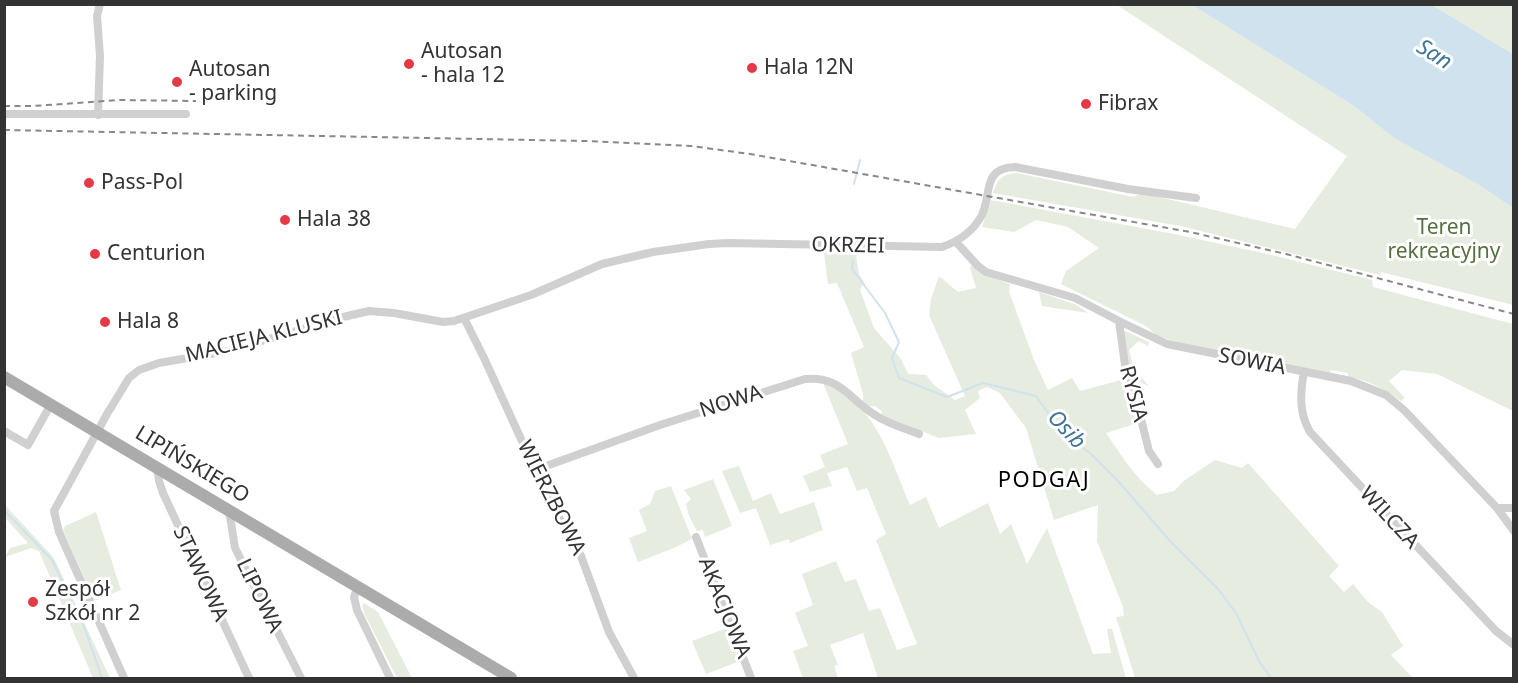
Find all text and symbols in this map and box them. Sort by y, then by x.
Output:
water label: San [1412,34,1456,76]
place label: Autosan - hala 12 [421,39,505,89]
place label: Hala 12N [764,55,854,81]
place label: Autosan - parking [189,57,277,107]
marker: Autosan - hala 12 [402,57,416,71]
marker: Hala 12N [745,61,759,75]
marker: Autosan - parking [170,75,184,89]
place label: Fibrax [1098,91,1158,117]
marker: Fibrax [1079,97,1093,111]
place label: Pass-Pol [101,170,183,196]
marker: Pass-Pol [82,176,96,190]
place label: Hala 38 [297,207,371,233]
marker: Hala 38 [278,213,292,227]
park label: Teren rekreacyjny [1387,215,1501,265]
street label: OKRZEI [811,233,885,259]
place label: Centurion [107,241,205,267]
marker: Centurion [88,247,102,261]
street label: MACIEJA KLUSKI [183,305,345,369]
place label: Hala 8 [117,309,179,335]
marker: Hala 8 [98,315,112,329]
street label: SOWIA [1216,343,1288,381]
street label: RYSIA [1113,363,1153,425]
street label: NOWA [697,380,765,424]
water label: Osib [1041,405,1091,455]
street label: LIPIŃSKIEGO [130,421,254,509]
street label: WIERZBOWA [511,436,591,560]
district label: PODGAJ [998,468,1090,494]
street label: WILCZA [1354,482,1424,554]
street label: STAWOWA [167,522,233,626]
street label: AKACJOWA [692,554,756,662]
street label: LIPOWA [230,555,288,637]
place label: Zespół Szkół nr 2 [45,577,140,627]
marker: Zespół Szkół nr 2 [26,595,40,609]

